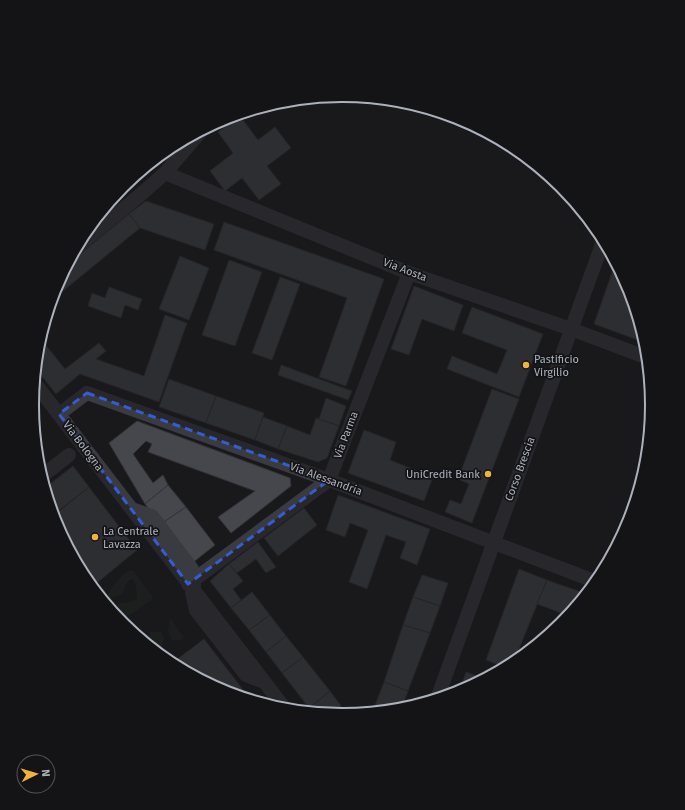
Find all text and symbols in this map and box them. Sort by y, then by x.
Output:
street label: Via Aosta [381,256,429,284]
place label: Pastificio Virgilio [534,353,579,379]
marker: Pastificio Virgilio [521,360,531,370]
street label: Via Parma [331,410,361,460]
street label: Via Bologna [60,419,106,473]
street label: Corso Brescia [502,435,538,503]
street label: Via Alessandria [288,460,364,498]
place label: UniCredit Bank [406,468,480,481]
marker: UniCredit Bank [483,469,493,479]
place label: La Centrale Lavazza [103,525,159,551]
marker: La Centrale Lavazza [90,532,100,542]
north arrow [16,754,56,794]
text: N [39,769,52,777]

